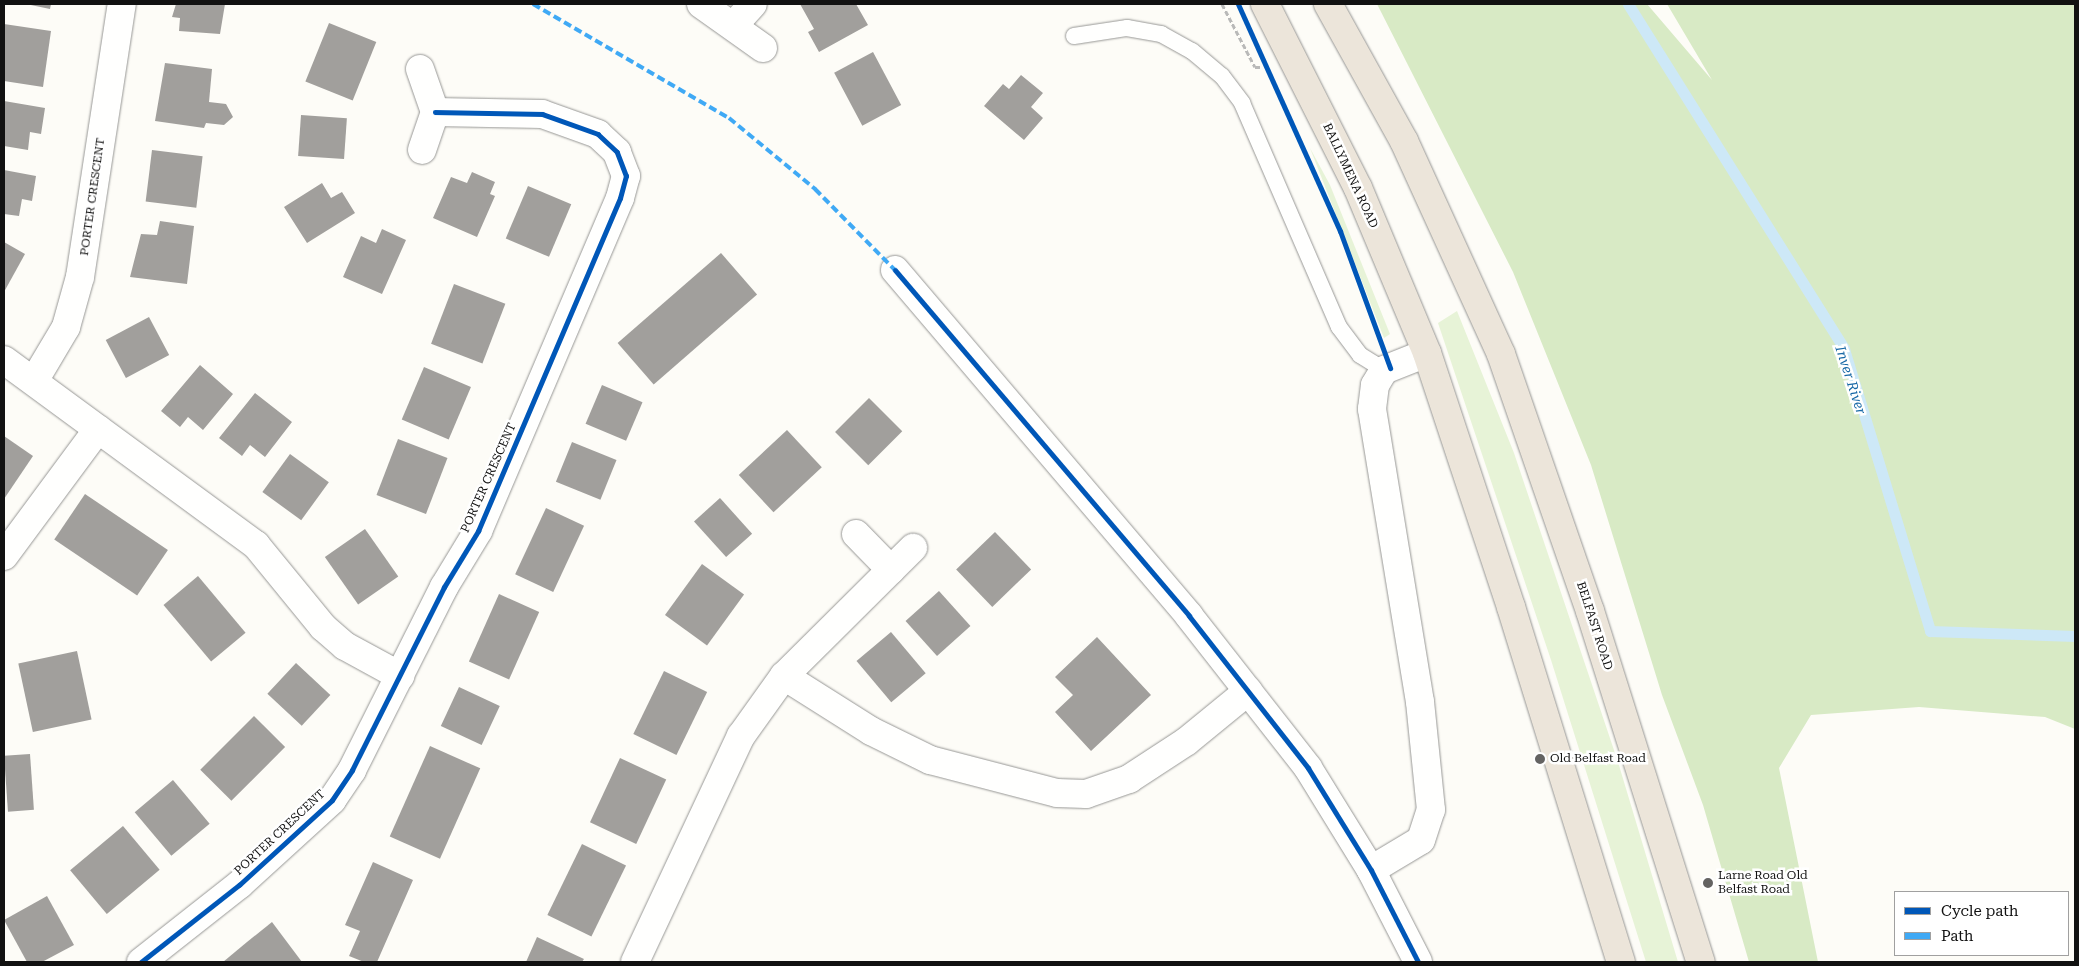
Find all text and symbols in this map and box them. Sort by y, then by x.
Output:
street label: BALLYMENA ROAD [1319,121,1381,231]
street label: PORTER CRESCENT [78,137,108,257]
water label: Inver River [1832,344,1870,416]
street label: PORTER CRESCENT [458,421,520,535]
street label: BELFAST ROAD [1573,580,1615,672]
place label: Old Belfast Road [1550,752,1646,766]
marker: Old Belfast Road [1534,753,1546,765]
street label: PORTER CRESCENT [232,787,328,879]
place label: Larne Road Old Belfast Road [1718,869,1808,897]
marker: Larne Road Old Belfast Road [1702,877,1714,889]
legend [1894,891,2069,956]
text: Cycle path [1941,902,2018,920]
text: Path [1941,927,1974,945]

